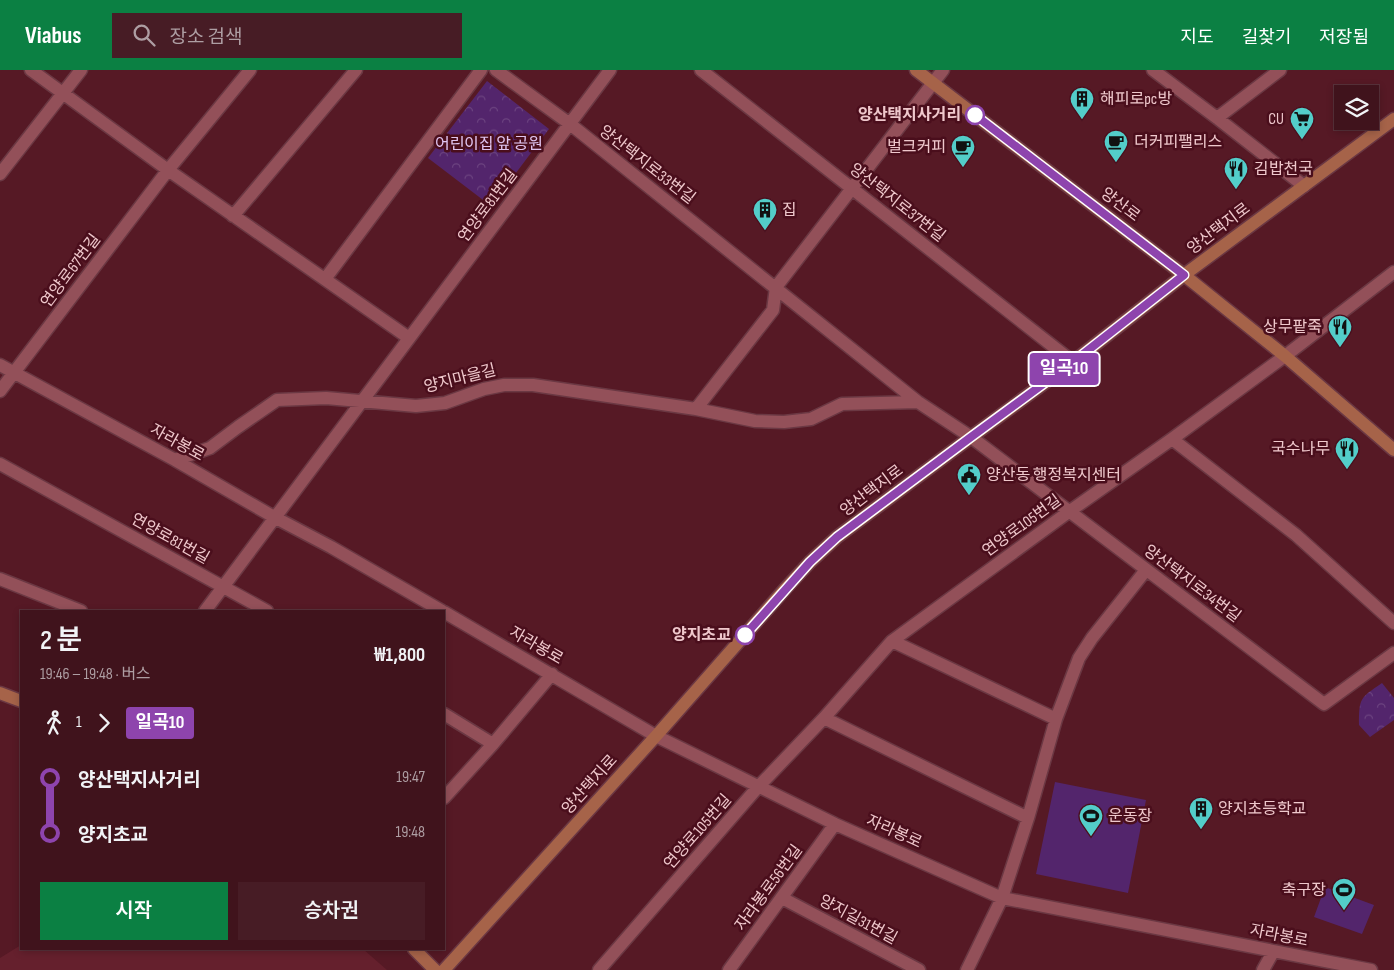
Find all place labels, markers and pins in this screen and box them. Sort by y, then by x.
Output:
building icon: 해피로pc방 [1069,86,1095,120]
place label: 해피로pc방 [1100,90,1172,109]
marker: 양산택지사거리 [965,105,985,125]
place label: 양산택지사거리 [858,106,961,125]
supermarket icon: CU [1289,106,1315,140]
place label: CU [1268,110,1284,129]
cafe icon: 더커피팰리스 [1103,129,1129,163]
place label: 더커피팰리스 [1134,133,1222,152]
cafe icon: 벌크커피 [950,134,976,168]
place label: 벌크커피 [887,138,946,157]
restaurant icon: 김밥천국 [1223,156,1249,190]
place label: 김밥천국 [1254,160,1313,179]
building icon: 집 [752,197,778,231]
place label: 집 [782,201,797,220]
restaurant icon: 상무팥죽 [1327,314,1353,348]
place label: 상무팥죽 [1263,318,1322,337]
restaurant icon: 국수나무 [1334,436,1360,470]
place label: 국수나무 [1271,440,1330,459]
public building icon: 양산동 행정복지센터 [956,462,982,496]
place label: 양산동 행정복지센터 [986,466,1121,485]
marker: 양지초교 [735,625,755,645]
place label: 양지초교 [672,626,731,645]
building icon: 양지초등학교 [1188,796,1214,830]
place label: 양지초등학교 [1218,800,1306,819]
sports icon: 운동장 [1078,803,1104,837]
place label: 운동장 [1108,807,1152,826]
sports icon: 축구장 [1331,877,1357,911]
place label: 축구장 [1282,881,1326,900]

